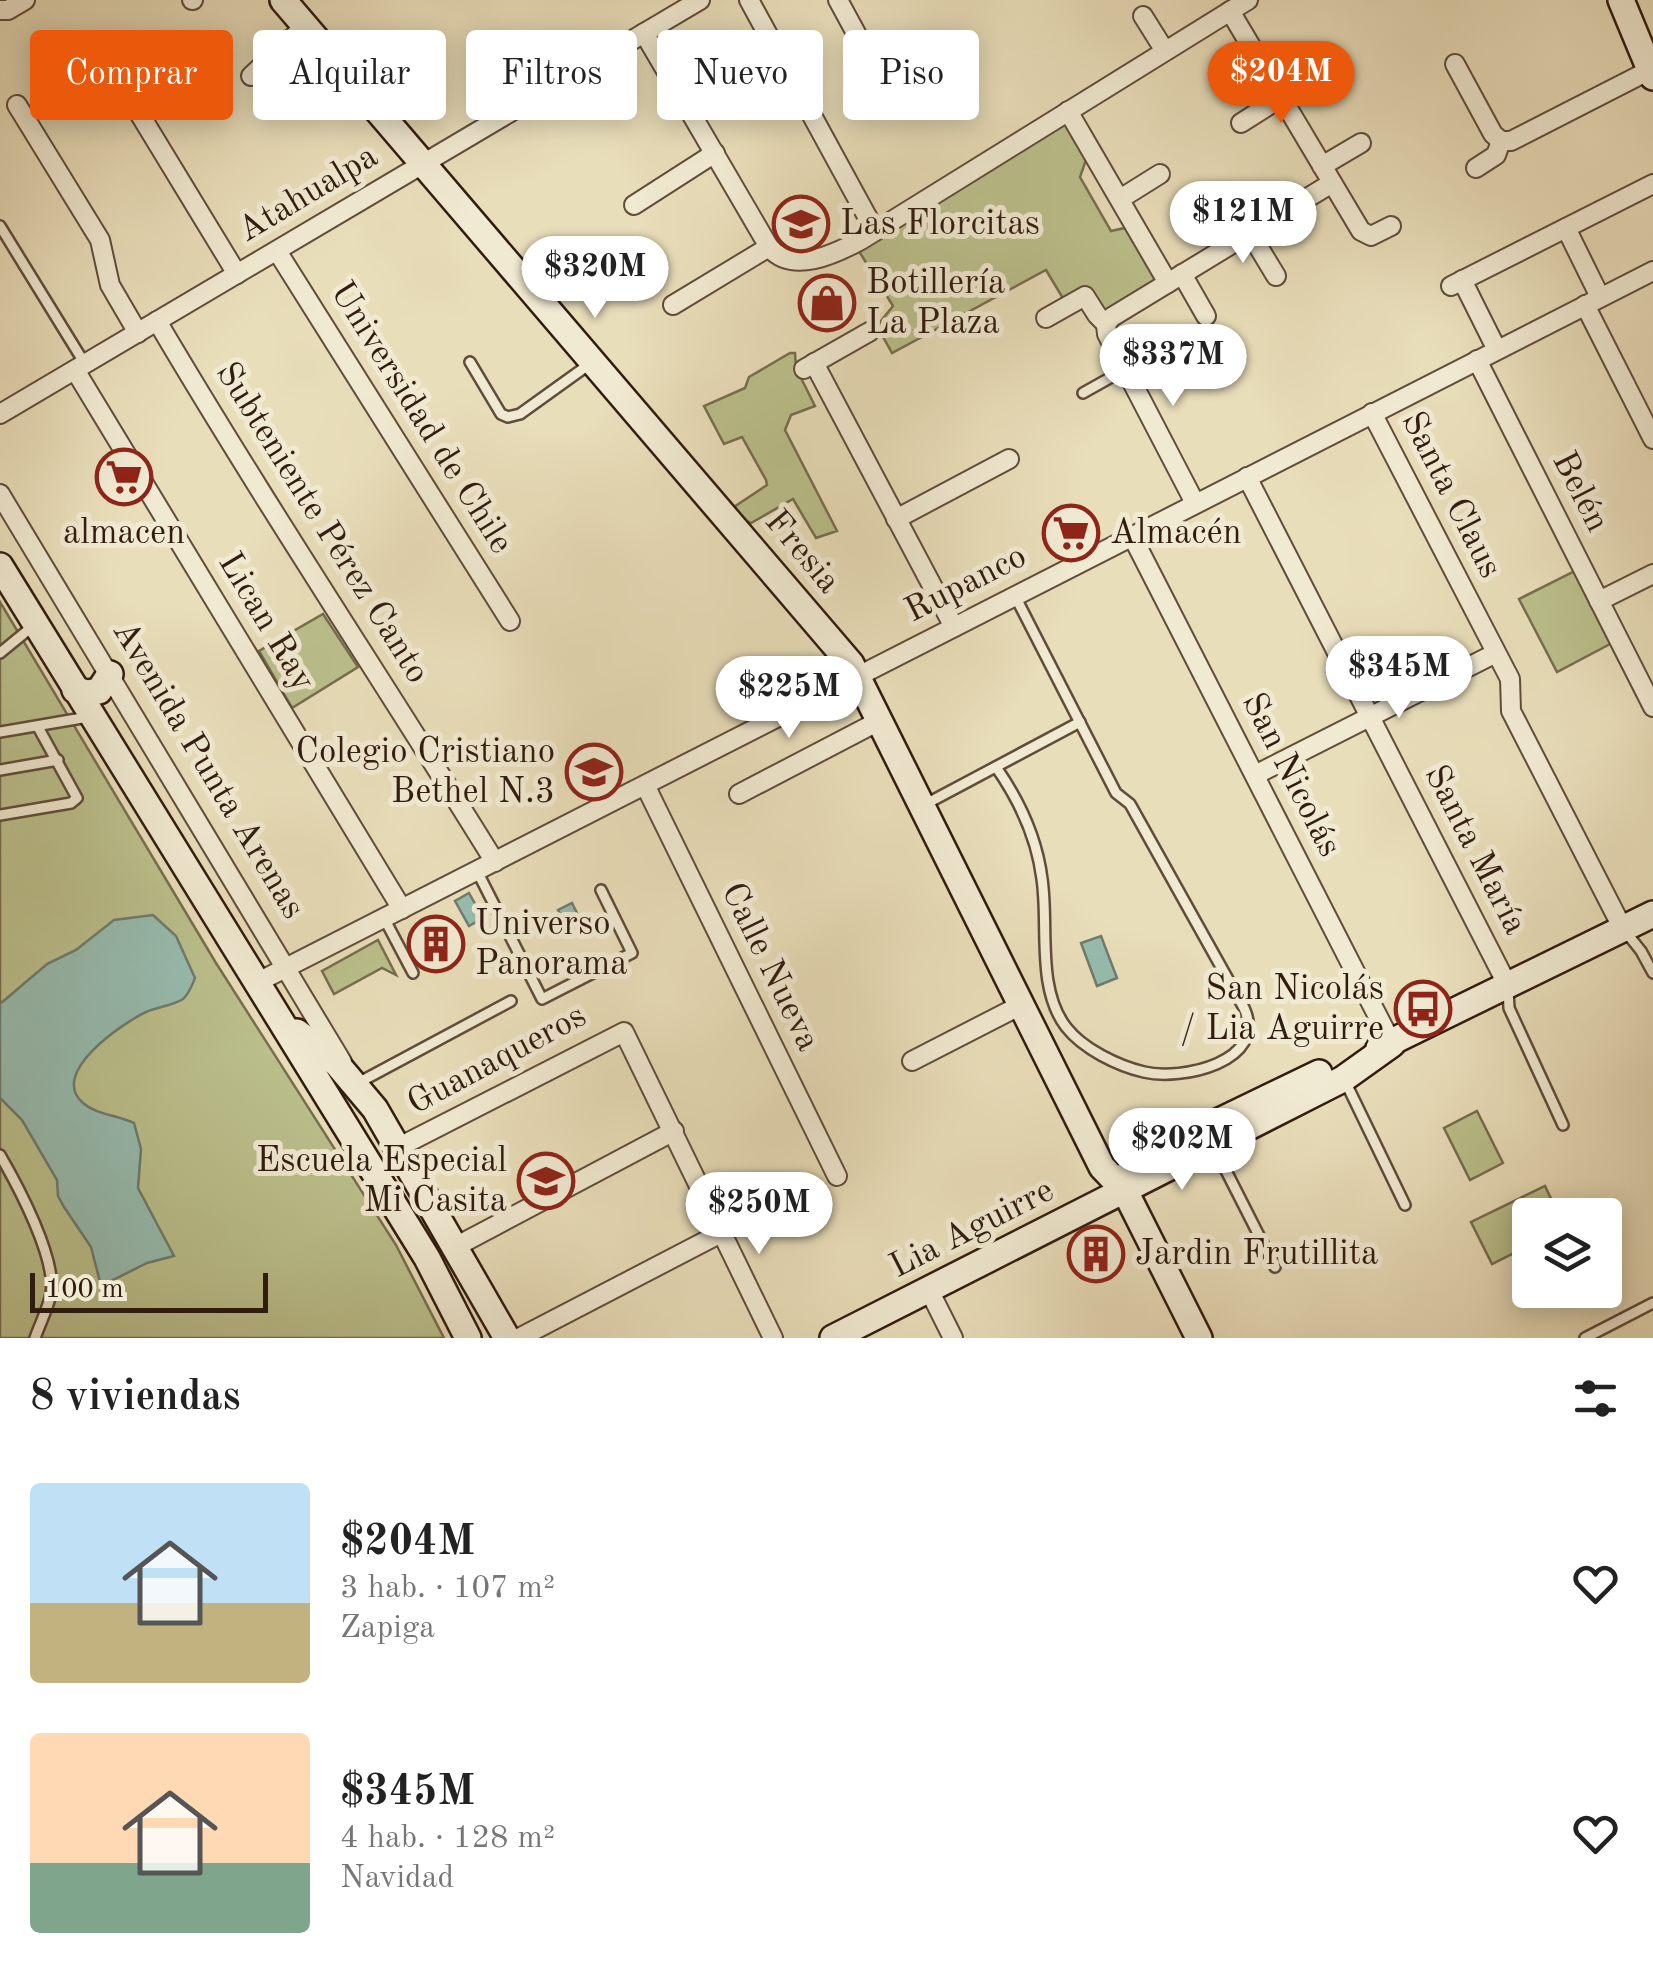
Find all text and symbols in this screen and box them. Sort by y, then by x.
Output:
chip: Comprar [30,30,233,120]
chip: Alquilar [253,30,446,120]
chip: Filtros [466,30,637,120]
chip: Nuevo [657,30,823,120]
chip: Piso [843,30,979,120]
pin: $204M [1211,41,1351,126]
text: $204M [1230,57,1332,89]
street label: Atahualpa [232,139,384,249]
pin: $121M [1173,181,1313,266]
school or university icon: Las Florcitas [771,194,831,254]
text: $121M [1192,197,1294,229]
place label: Las Florcitas [840,207,1040,242]
pin: $320M [525,236,665,321]
text: $320M [544,252,646,284]
place label: Botillería La Plaza [866,266,1005,341]
shop icon: Botillería La Plaza [797,273,857,333]
street label: Universidad de Chile [323,276,519,560]
pin: $337M [1103,324,1243,409]
text: $337M [1122,340,1224,372]
street label: Subteniente Pérez Canto [209,356,435,690]
street label: Santa Claus [1394,406,1508,584]
street label: Belén [1545,446,1615,538]
supermarket icon: almacen [94,447,154,507]
supermarket icon: Almacén [1041,503,1101,563]
street label: Fresia [758,504,846,600]
place label: almacen [63,516,185,551]
place label: Almacén [1110,516,1242,551]
street label: Rupanco [900,539,1032,629]
street label: Lican Ray [211,547,321,697]
street label: Avenida Punta Arenas [105,615,311,925]
pin: $345M [1329,636,1469,721]
text: $345M [1348,652,1450,684]
pin: $225M [719,656,859,741]
text: $225M [738,672,840,704]
street label: San Nicolás [1235,687,1347,863]
place label: Colegio Cristiano Bethel N.3 [295,735,555,810]
school or university icon: Colegio Cristiano Bethel N.3 [564,742,624,802]
street label: Santa María [1417,760,1533,940]
street label: Calle Nueva [714,878,826,1056]
place label: Universo Panorama [475,907,628,982]
building icon: Universo Panorama [406,914,466,974]
place label: San Nicolás / Lia Aguirre [1180,972,1384,1047]
bus stop icon: San Nicolás / Lia Aguirre [1393,979,1453,1039]
street label: Guanaqueros [402,998,592,1122]
pin: $202M [1112,1108,1252,1193]
text: $202M [1131,1124,1233,1156]
place label: Escuela Especial Mi Casita [256,1144,507,1219]
school or university icon: Escuela Especial Mi Casita [516,1151,576,1211]
pin: $250M [689,1172,829,1257]
street label: Lia Aguirre [884,1173,1060,1285]
text: $250M [708,1188,810,1220]
map controls [1512,1198,1622,1308]
button: layers [1512,1198,1622,1308]
building icon: Jardin Frutillita [1066,1224,1126,1284]
place label: Jardin Frutillita [1135,1237,1378,1272]
scale bar [30,1268,268,1312]
text: 100 m [45,1276,124,1304]
icon: filters [1568,1371,1623,1426]
text: 8 viviendas [30,1377,241,1419]
text: $204M [340,1522,475,1564]
icon: home [110,1523,230,1643]
icon: heart [1568,1556,1623,1611]
text: 3 hab. · 107 m² [340,1573,555,1605]
text: Zapiga [340,1613,435,1645]
text: $345M [340,1772,475,1814]
icon: home [110,1773,230,1893]
icon: heart [1568,1806,1623,1861]
text: 4 hab. · 128 m² [340,1823,555,1855]
text: Navidad [340,1863,454,1895]

